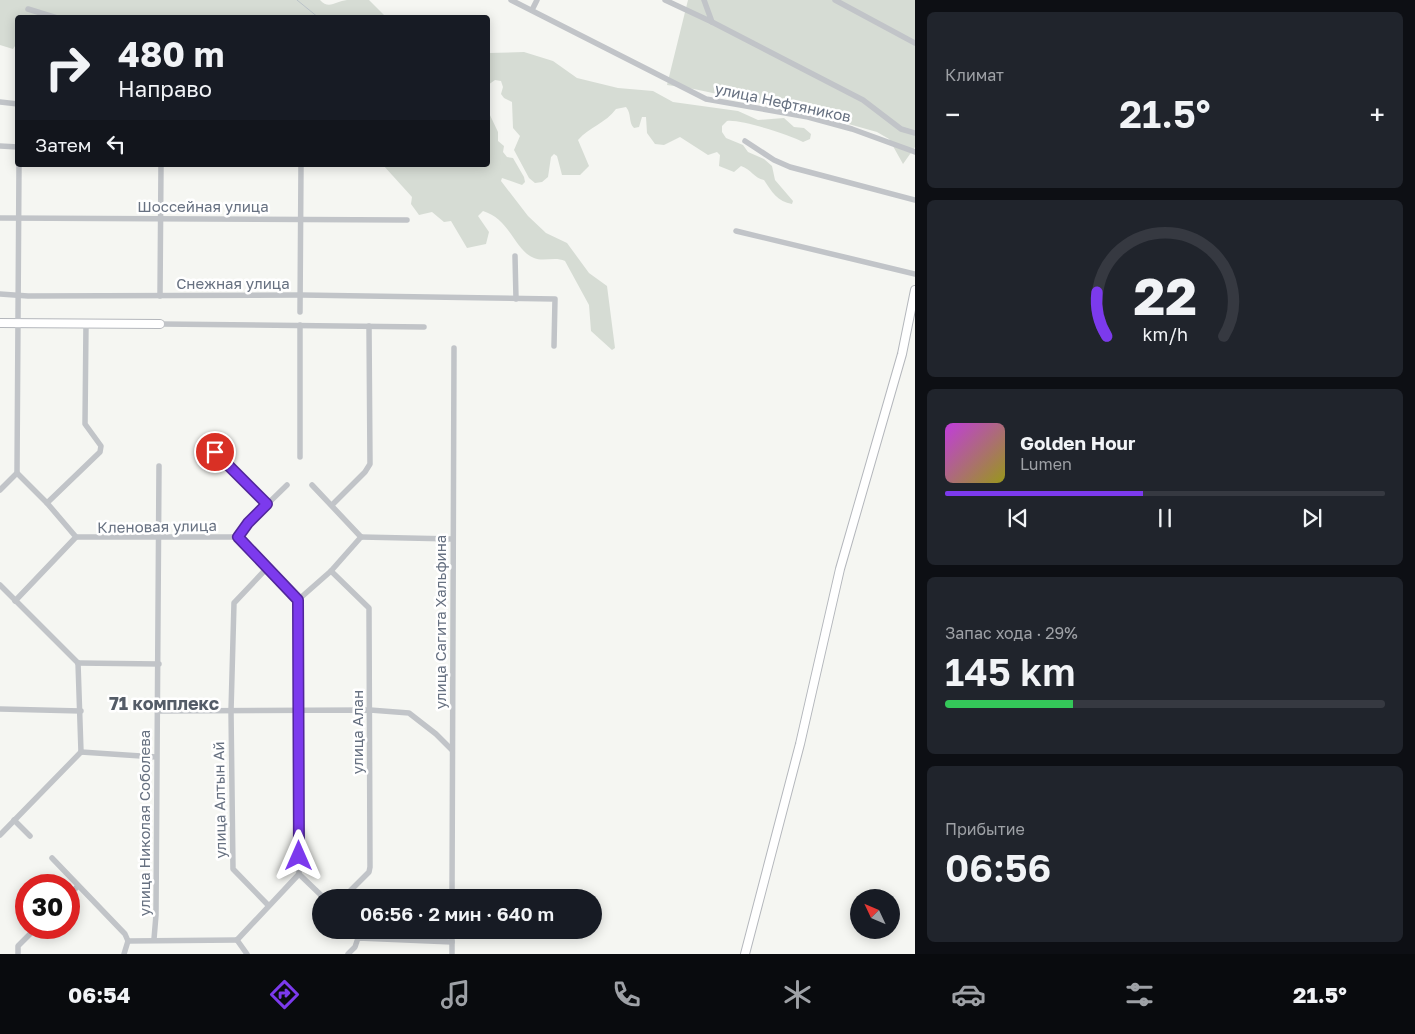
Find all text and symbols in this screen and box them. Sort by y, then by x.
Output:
text: 480 m [118,33,224,75]
icon: right [35,35,100,100]
text: Климат [945,65,1004,85]
text: Направо [118,75,212,102]
street label: улица Нефтяников [713,79,853,125]
text: 21.5° [1119,91,1211,136]
text: − [945,98,960,131]
text: + [1370,98,1385,131]
icon: left [102,130,130,158]
text: Затем [35,133,92,156]
street label: Шоссейная улица [137,197,269,215]
text: 22 [1133,264,1197,326]
street label: Снежная улица [176,274,290,292]
text: km/h [1142,323,1188,345]
pin [194,431,236,473]
text: Golden Hour [1020,431,1135,454]
icon: arrive [201,438,229,466]
text: Lumen [1020,454,1072,474]
icon: previous [1004,504,1032,532]
icon: pause [1151,504,1179,532]
icon: next [1298,504,1326,532]
street label: Кленовая улица [97,516,217,536]
street label: улица Сагита Хальфина [431,535,449,709]
text: Запас хода · 29% [945,623,1078,643]
text: 145 km [945,649,1075,694]
street label: улица Алан [348,690,366,774]
district label: 71 комплекс [109,692,219,714]
street label: улица Николая Соболева [135,730,153,916]
street label: улица Алтын Ай [209,741,229,859]
text: Прибытие [945,819,1025,839]
position arrow [272,829,324,881]
text: 06:56 [945,845,1051,890]
speed limit sign: 30 [15,874,80,939]
north arrow [850,889,900,939]
map controls [850,889,900,939]
text: 06:56 · 2 мин · 640 m [360,902,554,925]
icon: directions [267,977,302,1012]
icon: music [438,977,473,1012]
icon: phone [609,977,644,1012]
icon: climate [780,977,815,1012]
icon: car [951,977,986,1012]
icon: filters [1122,977,1157,1012]
text: 06:54 [68,981,131,1008]
text: 21.5° [1293,981,1347,1008]

